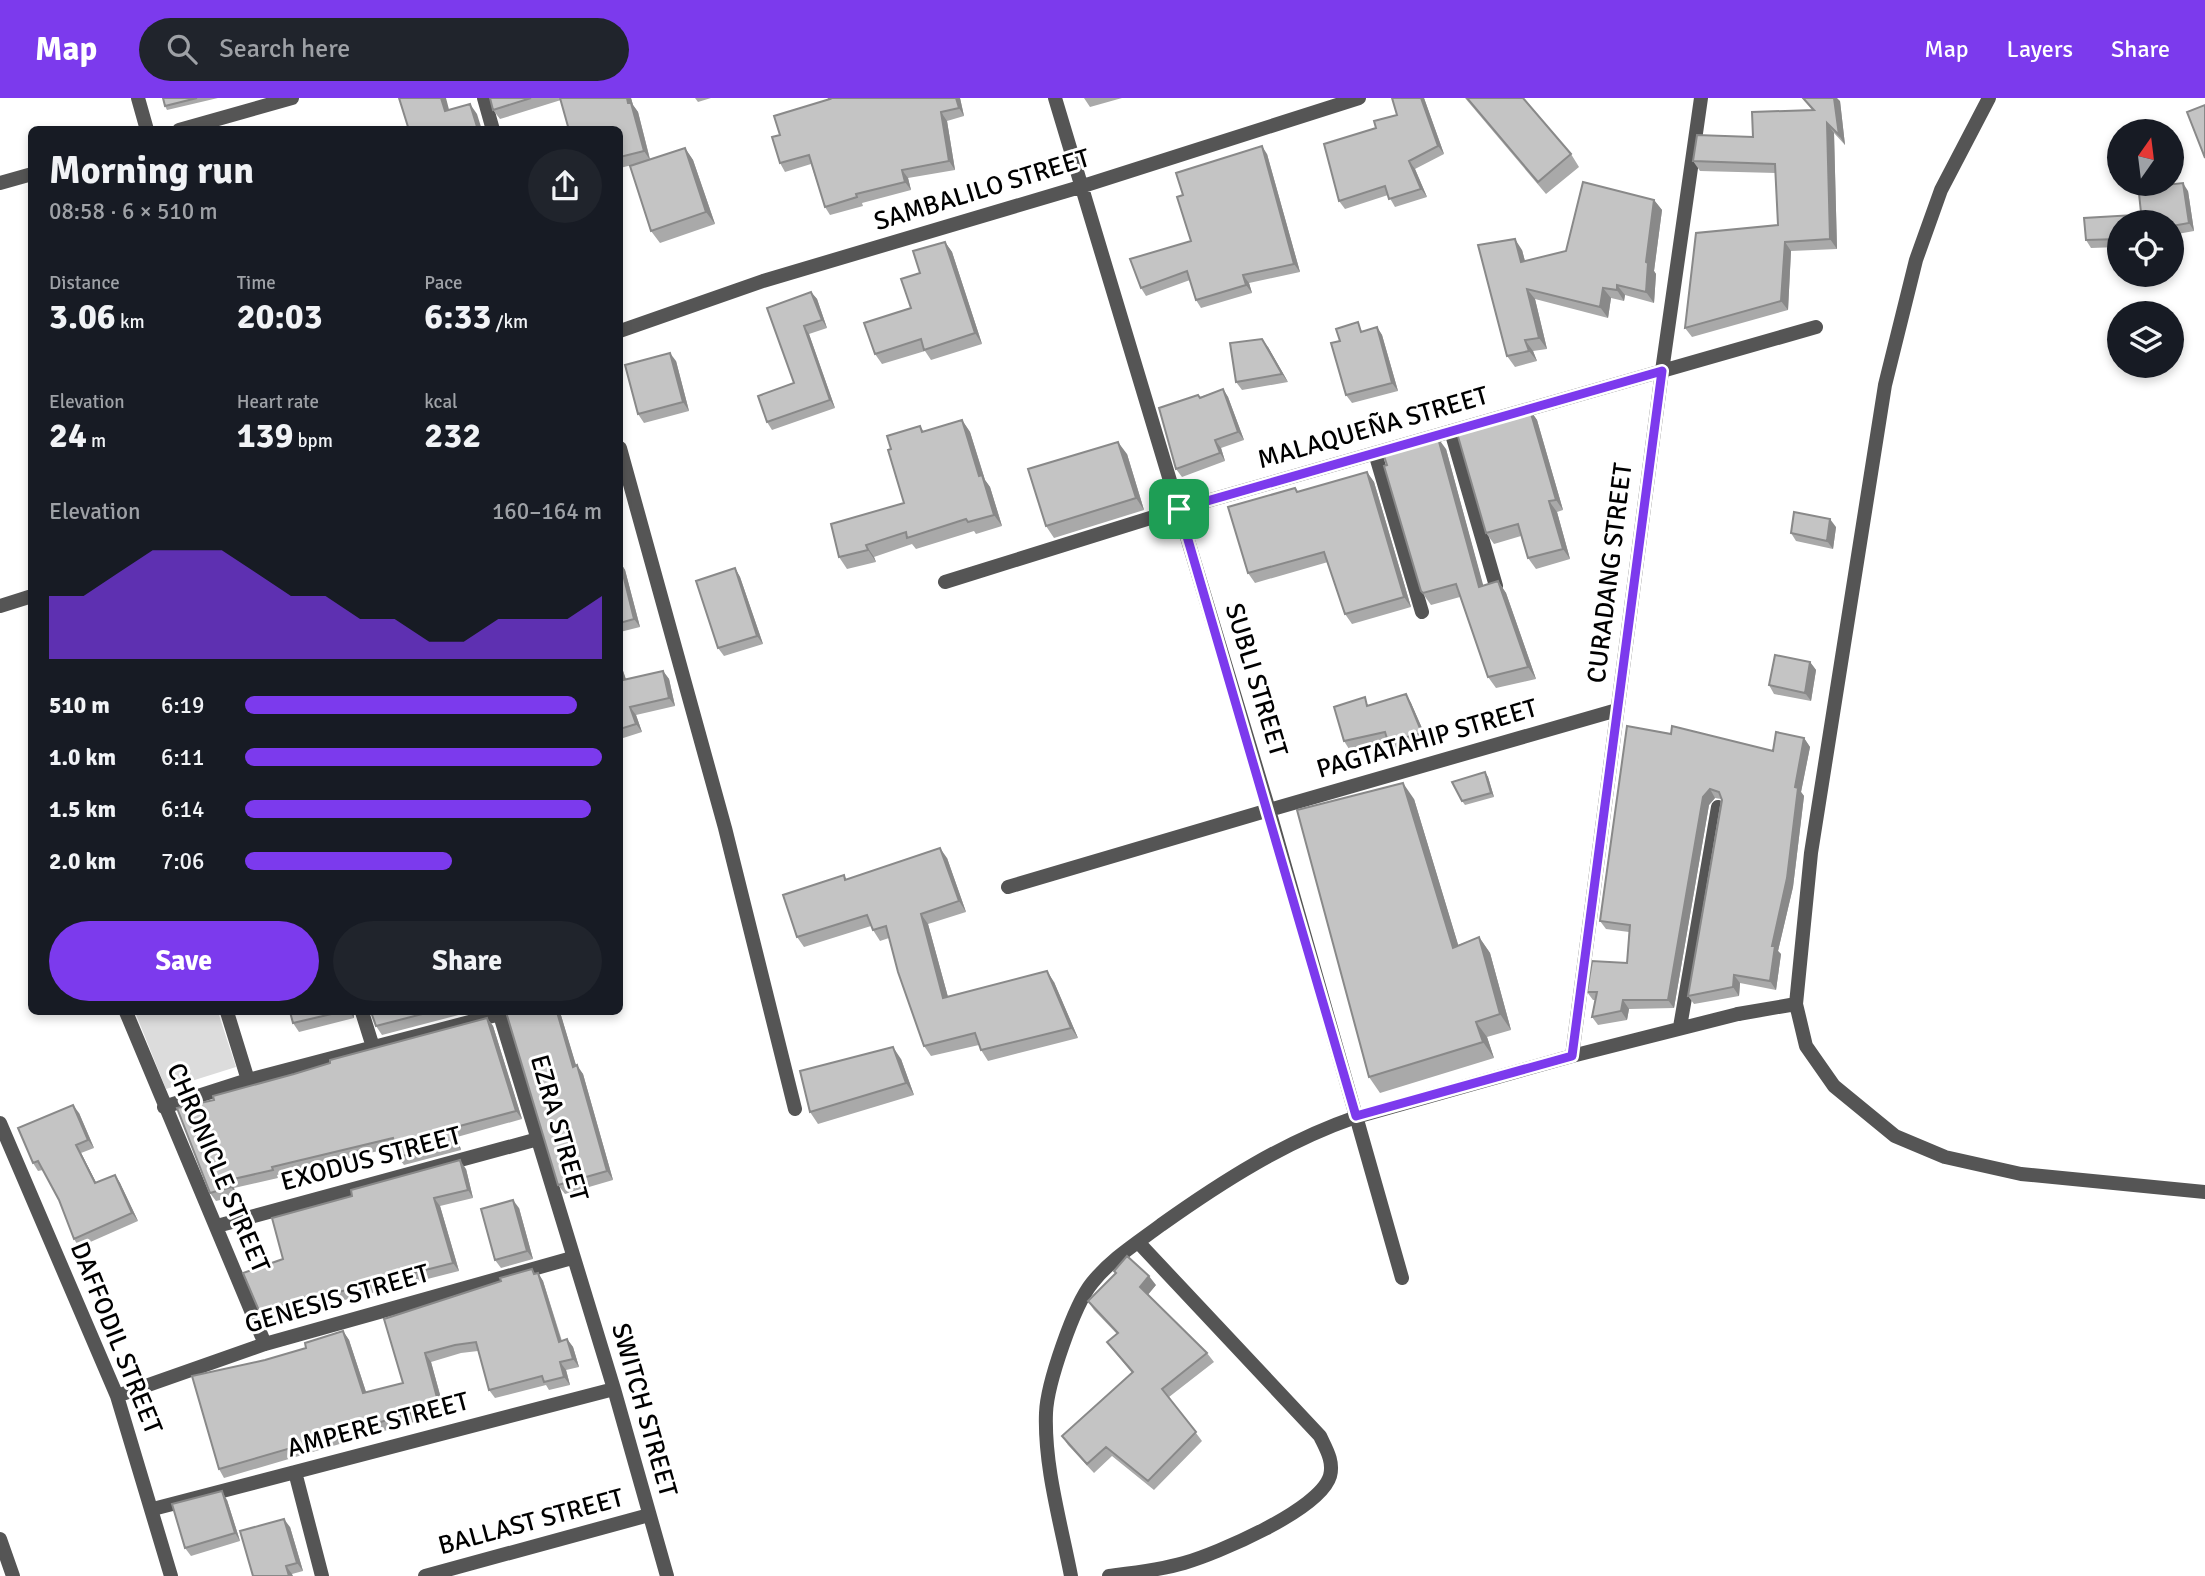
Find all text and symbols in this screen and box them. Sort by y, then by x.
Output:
search box [139,18,629,81]
text: Map [35,29,97,70]
icon: search [163,30,201,68]
text: Search here [219,33,350,65]
text: Map [1924,34,1969,64]
text: Layers [2007,34,2073,64]
text: Share [2111,34,2170,64]
north arrow [2107,119,2184,196]
map controls [2107,119,2184,378]
street label: SAMBALILO STREET [870,142,1094,238]
text: Morning run [49,147,254,194]
button: share [528,149,602,223]
text: 08:58 · 6 × 510 m [49,197,218,226]
button: locate [2107,210,2184,287]
text: Distance [49,271,120,295]
text: Time [237,271,276,295]
text: Pace [424,271,463,295]
text: 3.06 [49,295,116,338]
text: 20:03 [237,295,323,338]
text: 6:33 [424,295,491,338]
button: layers [2107,301,2184,378]
text: km [116,310,145,334]
text: /km [491,310,528,334]
street label: MALAQUEÑA STREET [1254,380,1492,476]
text: Elevation [49,390,125,414]
text: Heart rate [237,390,319,414]
text: kcal [424,390,458,414]
text: 24 [49,414,87,457]
text: 139 [237,414,293,457]
text: 232 [424,414,481,457]
text: m [87,429,106,453]
text: bpm [293,429,333,453]
street label: CURADANG STREET [1581,461,1639,685]
pin [1149,479,1209,539]
icon: arrive [1160,490,1198,528]
text: Elevation [49,497,141,526]
text: 160–164 m [492,497,602,526]
street label: SUBLI STREET [1218,599,1295,761]
text: 510 m [49,691,110,720]
text: 6:19 [161,691,204,720]
street label: PAGTATAHIP STREET [1313,692,1541,786]
text: 1.0 km [49,743,116,772]
text: 6:11 [161,743,204,772]
text: 1.5 km [49,795,116,824]
text: 6:14 [161,795,204,824]
text: 2.0 km [49,847,116,876]
text: 7:06 [161,847,204,876]
button: Save [49,921,319,1001]
button: Share [333,921,602,1001]
street label: EZRA STREET [523,1051,595,1205]
street label: CHRONICLE STREET [159,1058,277,1278]
street label: EXODUS STREET [277,1120,465,1198]
street label: DAFFODIL STREET [63,1237,169,1439]
street label: GENESIS STREET [241,1257,433,1341]
street label: SWITCH STREET [604,1320,684,1501]
street label: AMPERE STREET [284,1385,473,1465]
street label: BALLAST STREET [435,1482,627,1562]

